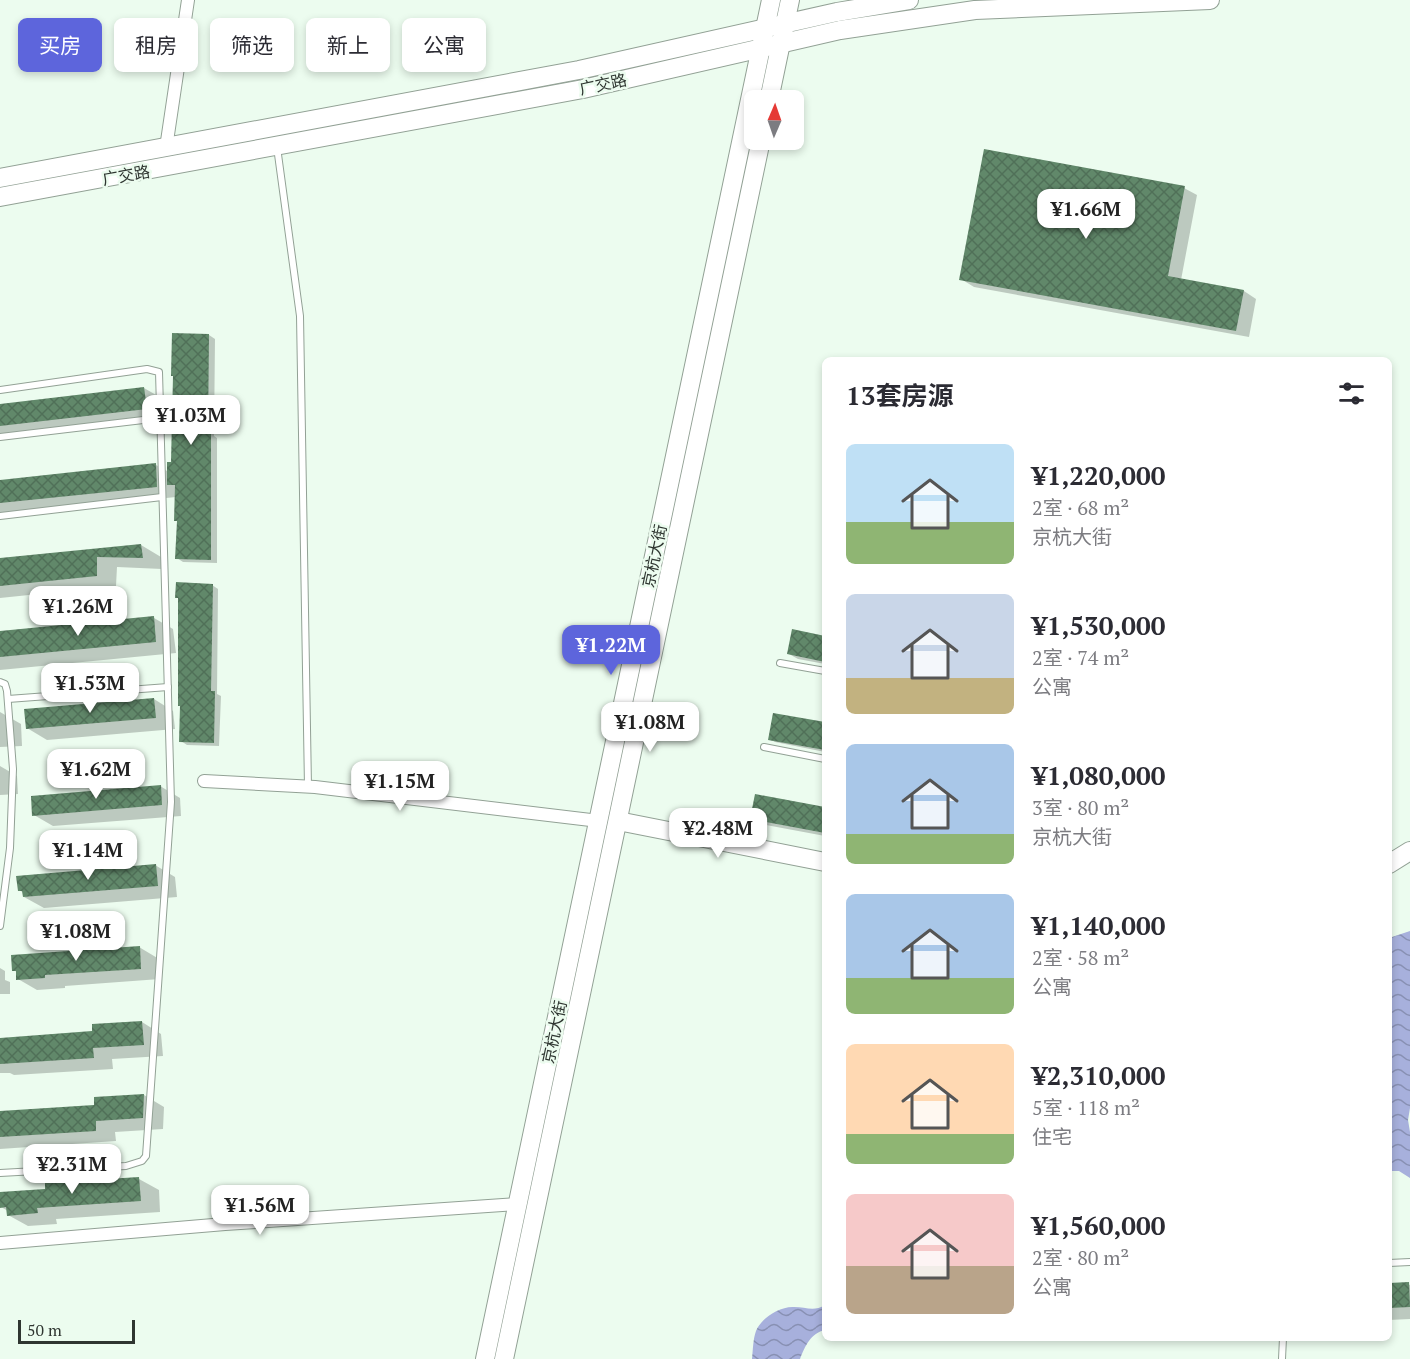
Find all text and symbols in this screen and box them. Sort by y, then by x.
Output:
chip: 买房 [18,18,102,72]
chip: 租房 [114,18,198,72]
chip: 筛选 [210,18,294,72]
chip: 新上 [306,18,390,72]
chip: 公寓 [402,18,486,72]
street label: 广交路 [577,68,629,100]
north arrow [744,90,804,150]
map controls [744,90,804,150]
street label: 广交路 [100,160,152,190]
pin: ¥1.66M [1037,189,1135,240]
text: ¥1.66M [1051,195,1121,222]
icon: filters [1335,377,1368,410]
text: 13套房源 [846,378,953,412]
pin: ¥1.03M [142,395,240,446]
text: ¥1.03M [156,401,226,428]
text: ¥1,220,000 [1032,458,1165,492]
icon: home [894,468,966,540]
text: 2室 · 68 m² [1032,494,1129,521]
street label: 京杭大街 [637,522,671,590]
text: 京杭大街 [1032,523,1112,550]
pin: ¥1.26M [29,586,127,637]
text: ¥1.26M [43,592,113,619]
text: ¥1,530,000 [1032,608,1165,642]
icon: home [894,618,966,690]
pin: ¥1.22M [562,625,660,676]
text: ¥1.22M [576,631,646,658]
text: 2室 · 74 m² [1032,644,1129,671]
pin: ¥1.53M [41,663,139,714]
text: ¥1.53M [55,669,125,696]
text: 公寓 [1032,673,1072,700]
pin: ¥1.08M [601,702,699,753]
text: ¥1.08M [615,708,685,735]
pin: ¥1.62M [47,749,145,800]
text: ¥1.62M [61,755,131,782]
text: ¥1,080,000 [1032,758,1165,792]
pin: ¥1.15M [351,761,449,812]
text: ¥1.15M [365,767,435,794]
icon: home [894,768,966,840]
text: 3室 · 80 m² [1032,794,1129,821]
pin: ¥2.48M [669,808,767,859]
text: ¥2.48M [683,814,753,841]
text: 京杭大街 [1032,823,1112,850]
pin: ¥1.14M [39,830,137,881]
text: ¥1.14M [53,836,123,863]
text: ¥1,140,000 [1032,908,1165,942]
pin: ¥1.08M [27,911,125,962]
text: ¥1.08M [41,917,111,944]
icon: home [894,918,966,990]
text: 2室 · 58 m² [1032,944,1129,971]
text: 公寓 [1032,973,1072,1000]
street label: 京杭大街 [537,998,571,1066]
text: ¥2,310,000 [1032,1058,1165,1092]
icon: home [894,1068,966,1140]
text: 5室 · 118 m² [1032,1094,1140,1121]
text: 住宅 [1032,1123,1072,1150]
pin: ¥2.31M [23,1144,121,1195]
text: ¥2.31M [37,1150,107,1177]
pin: ¥1.56M [211,1185,309,1236]
text: ¥1.56M [225,1191,295,1218]
text: ¥1,560,000 [1032,1208,1165,1242]
icon: home [894,1218,966,1290]
text: 2室 · 80 m² [1032,1244,1129,1271]
text: 公寓 [1032,1273,1072,1300]
scale bar [18,1317,135,1344]
text: 50 m [27,1319,62,1341]

